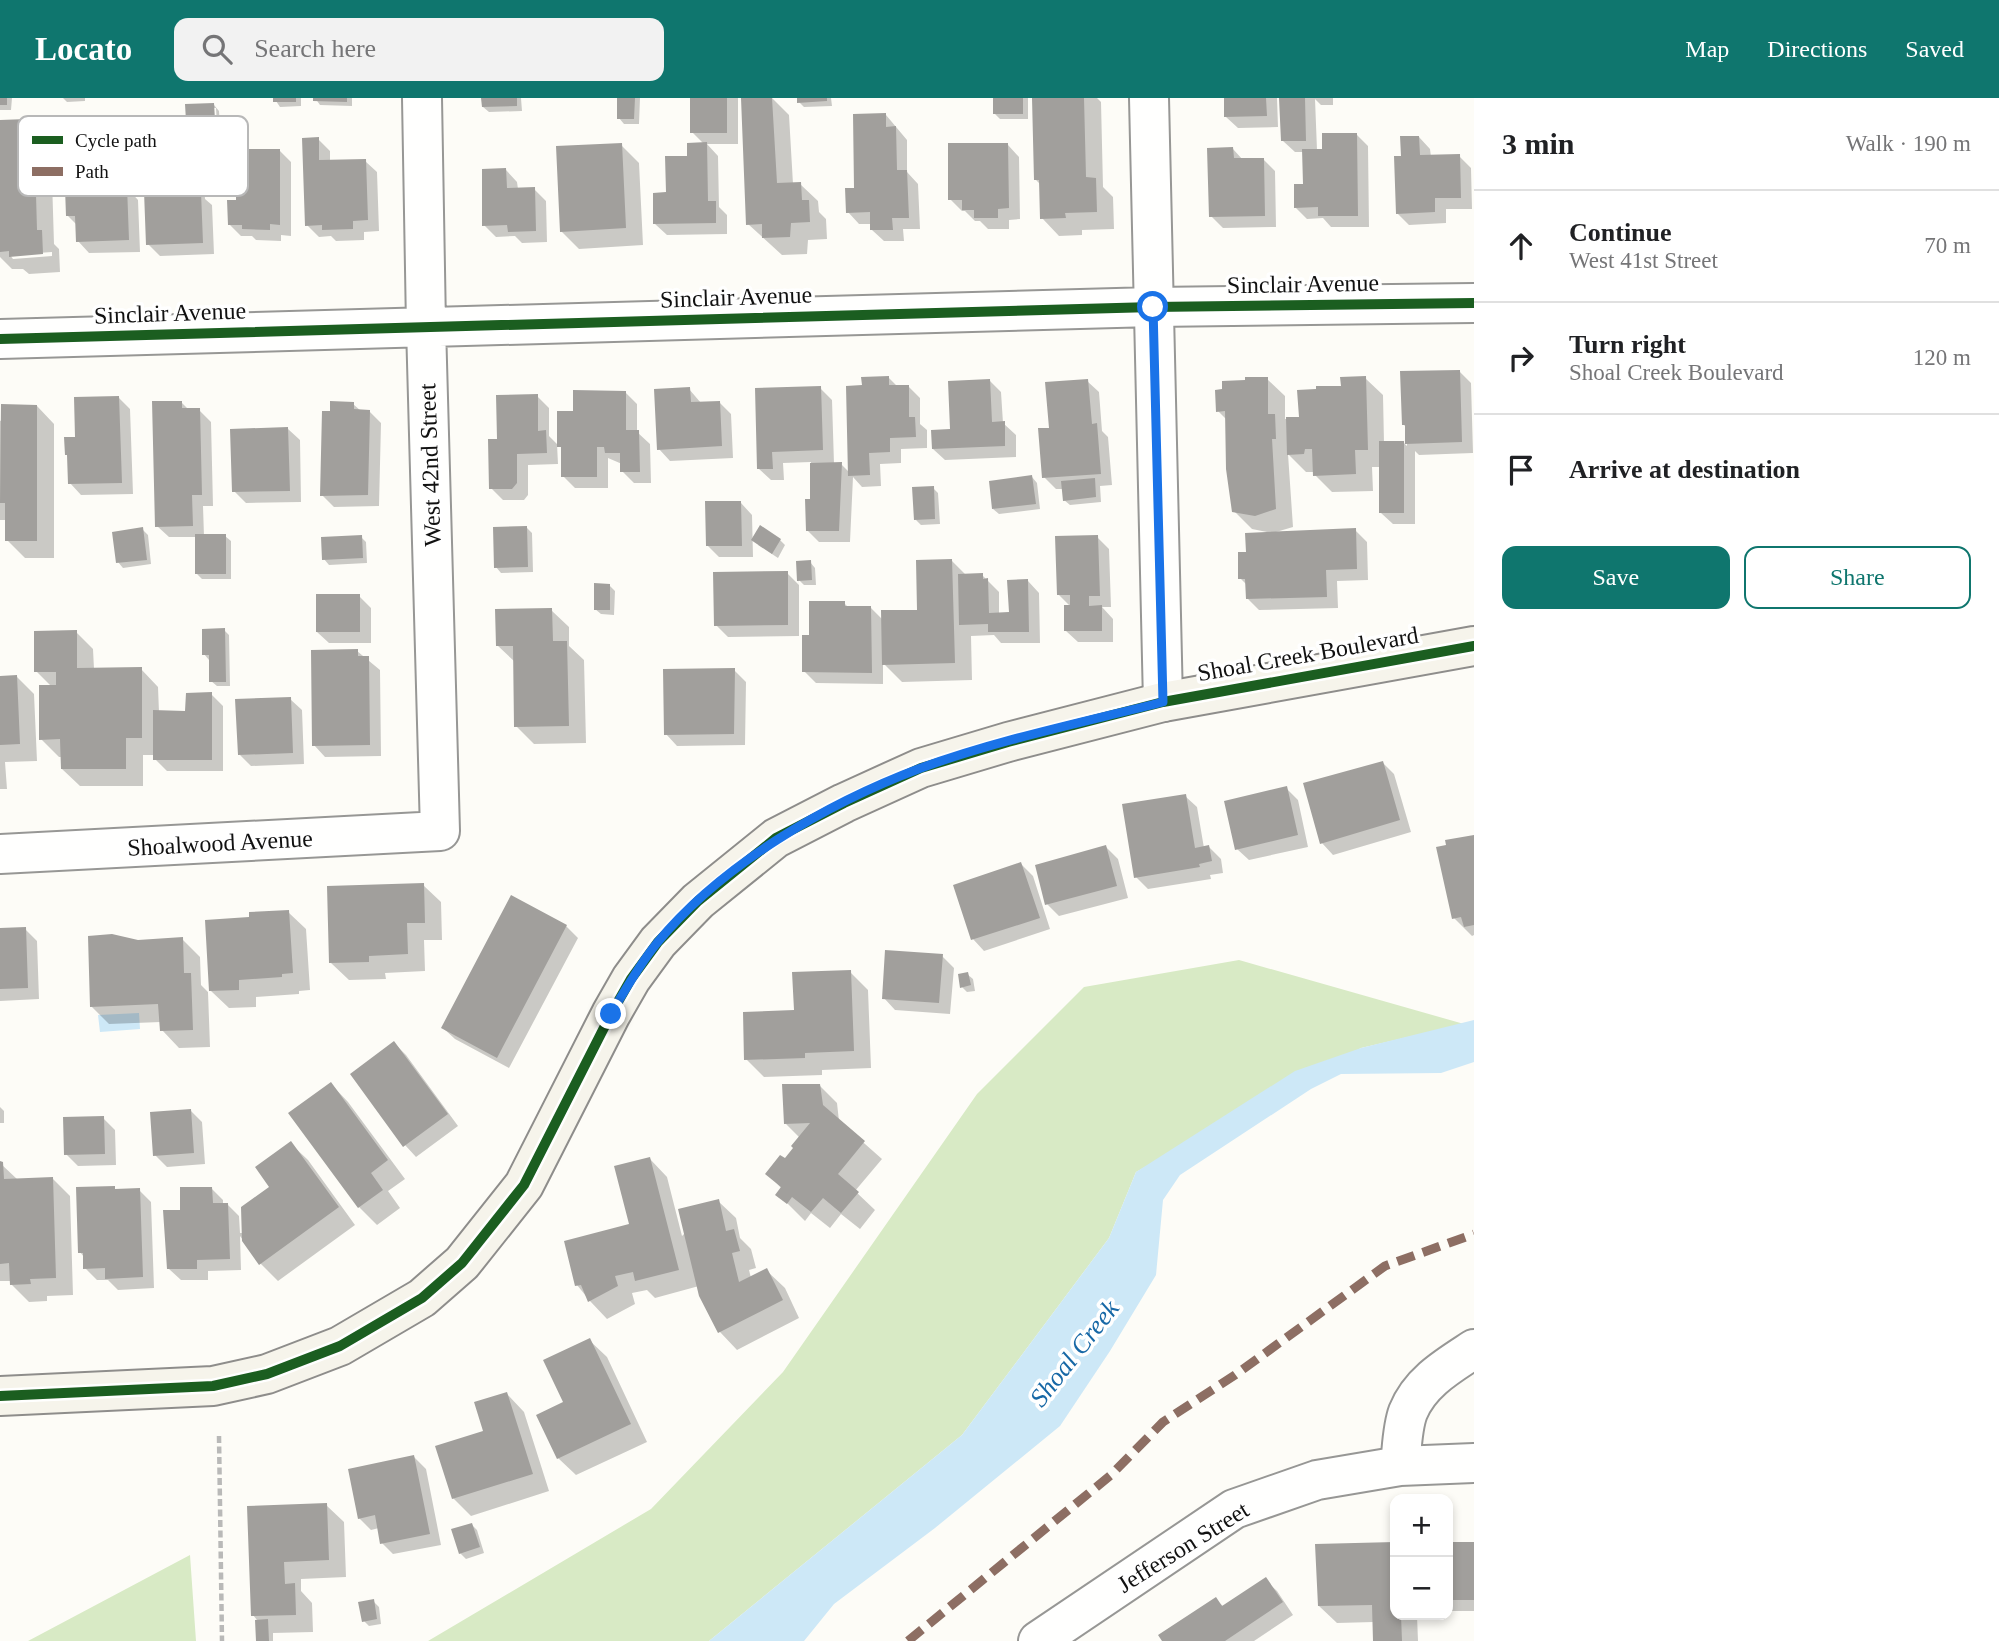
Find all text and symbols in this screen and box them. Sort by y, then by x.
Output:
search box [174,18,664,81]
icon: search [198,30,236,68]
text: Locato [35,31,132,67]
text: Search here [254,34,376,63]
text: Map [1685,36,1729,62]
text: Directions [1767,36,1867,62]
text: Saved [1905,36,1964,62]
legend [18,116,248,196]
text: 3 min [1502,127,1575,160]
text: Cycle path [75,130,157,151]
text: Walk · 190 m [1846,131,1971,156]
text: Path [75,161,109,182]
text: Continue [1569,218,1672,247]
icon: ahead [1502,227,1540,265]
text: 70 m [1924,233,1971,258]
text: West 41st Street [1569,248,1718,273]
street label: Sinclair Avenue [1227,270,1379,298]
street label: Sinclair Avenue [659,281,813,313]
route start [1137,291,1168,322]
street label: Sinclair Avenue [93,297,247,329]
text: Turn right [1569,330,1686,359]
icon: right [1502,339,1540,377]
text: 120 m [1913,345,1971,370]
text: Shoal Creek Boulevard [1569,360,1784,385]
street label: West 42nd Street [414,383,446,547]
icon: arrive [1502,451,1540,489]
text: Arrive at destination [1569,455,1800,484]
button: Save [1502,546,1730,609]
button: Share [1744,546,1971,609]
street label: Shoal Creek Boulevard [1195,622,1421,686]
street label: Shoalwood Avenue [127,825,313,861]
route end [595,998,626,1029]
water label: Shoal Creek [1024,1294,1125,1412]
map controls [1390,1494,1453,1620]
button: + [1390,1494,1453,1557]
street label: Jefferson Street [1113,1496,1254,1598]
button: − [1390,1557,1453,1620]

